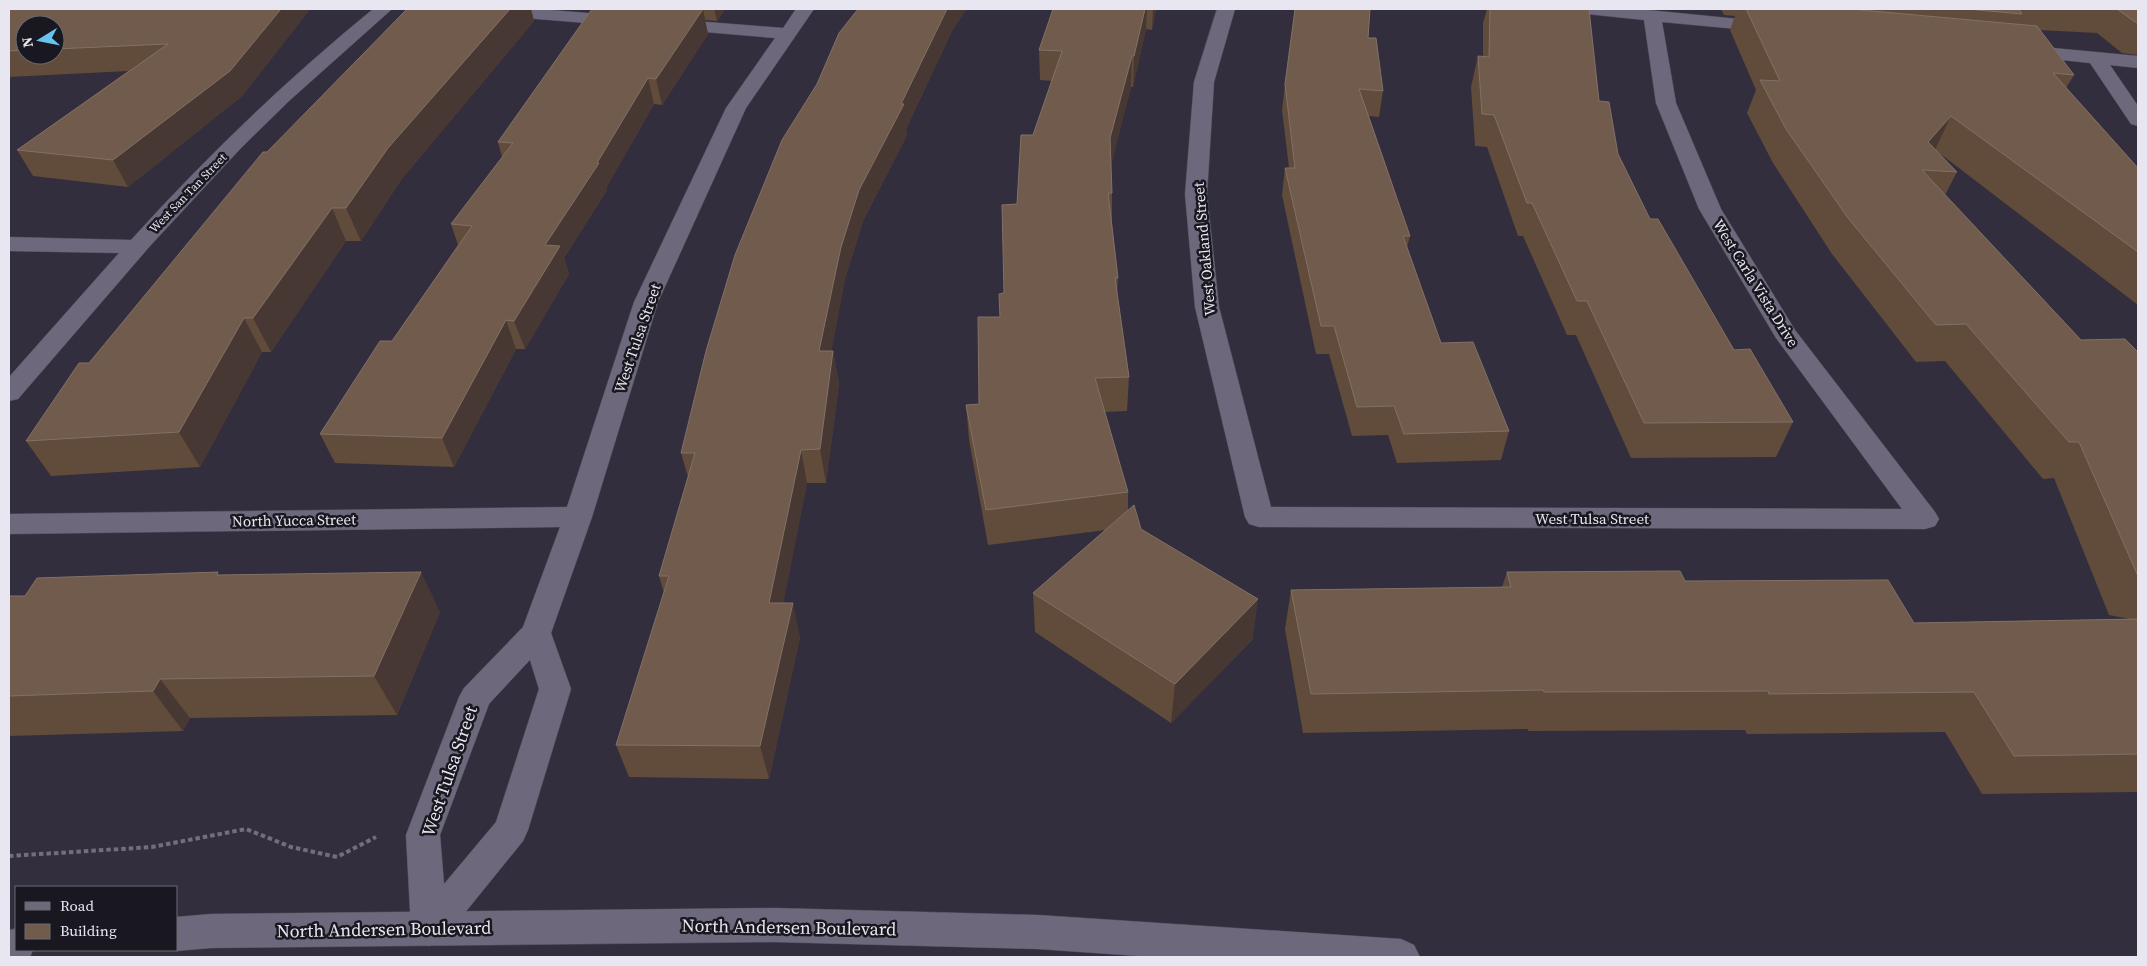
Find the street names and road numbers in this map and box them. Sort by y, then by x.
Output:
street label: West San Tan Street [146,150,230,236]
street label: West Oakland Street [1188,181,1220,317]
street label: West Carla Vista Drive [1708,215,1804,351]
street label: West Tulsa Street [609,281,666,395]
street label: North Yucca Street [232,508,356,532]
street label: West Tulsa Street [1535,508,1649,529]
street label: West Tulsa Street [415,702,483,840]
street label: North Andersen Boulevard [681,913,897,941]
street label: North Andersen Boulevard [276,915,492,943]

